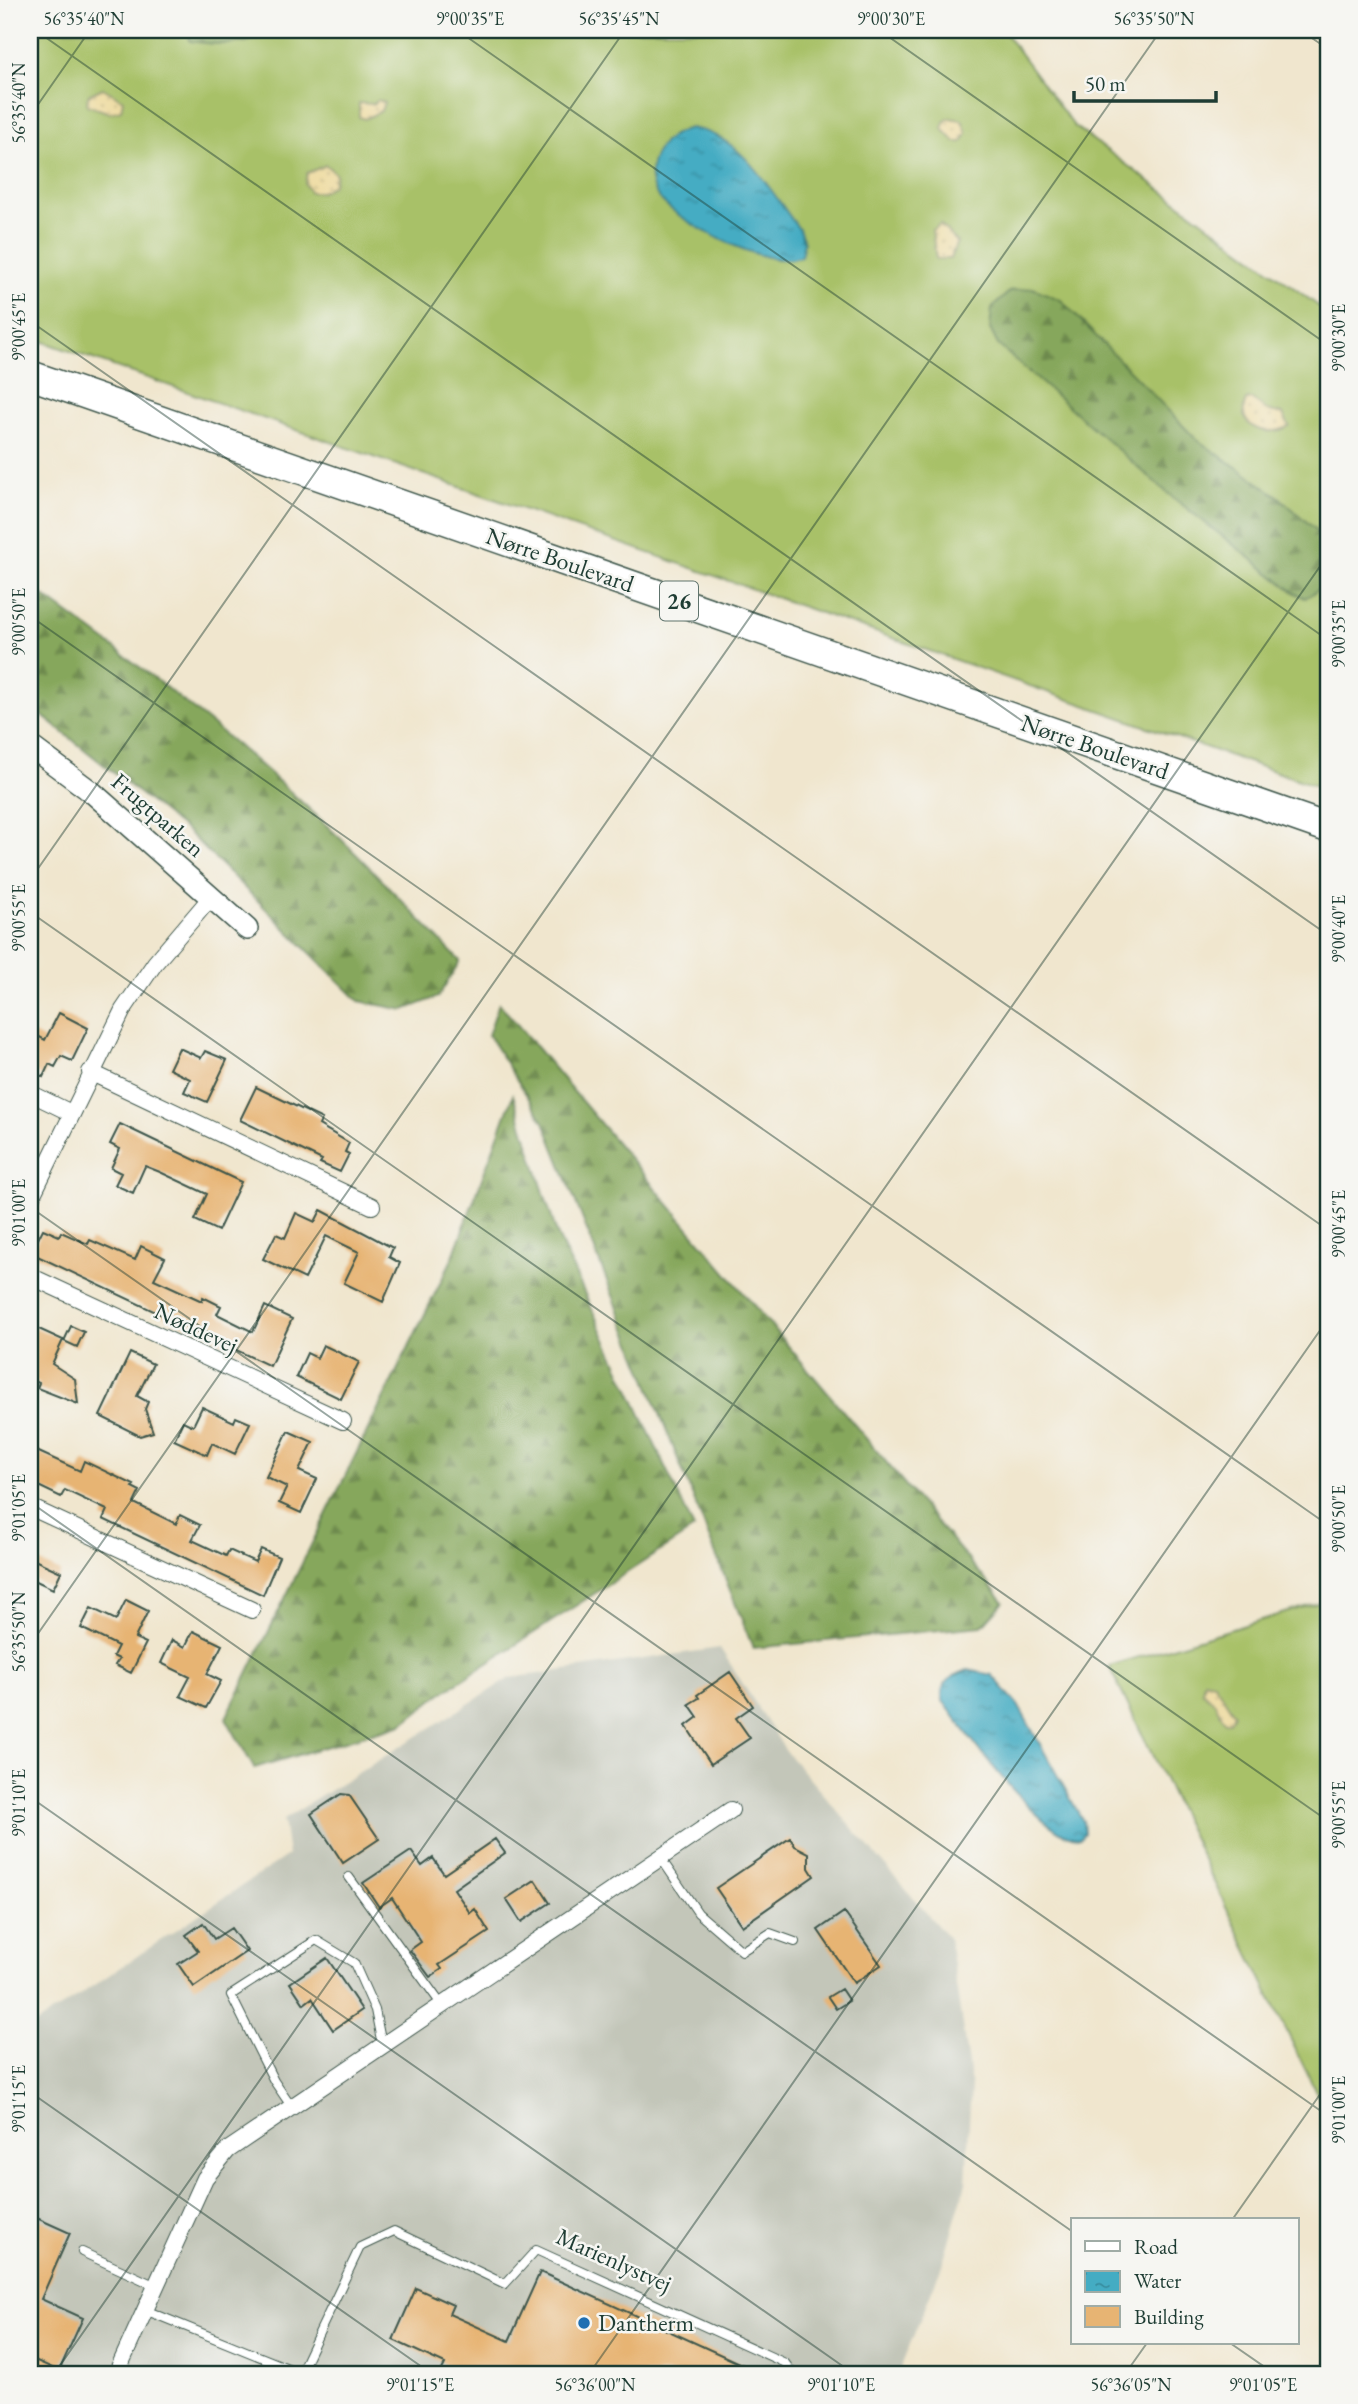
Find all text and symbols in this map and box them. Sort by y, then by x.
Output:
text: 56°35'40"N [44,7,125,30]
text: 9°00'35"E [436,7,504,30]
text: 56°35'45"N [579,7,660,30]
text: 9°00'30"E [857,7,925,30]
text: 56°35'50"N [1114,7,1195,30]
scale bar [1074,60,1216,104]
text: 56°35'40"N [7,62,30,143]
text: 50 m [1085,70,1126,97]
text: 9°00'45"E [7,293,30,361]
text: 9°00'30"E [1327,304,1350,372]
street label: Nørre Boulevard [482,520,639,600]
road number: 26 [660,582,698,621]
text: 9°00'50"E [7,588,30,656]
text: 9°00'35"E [1327,600,1350,668]
street label: Nørre Boulevard [1017,707,1174,787]
street label: Frugtparken [105,766,212,864]
text: 9°00'55"E [7,884,30,952]
text: 9°00'40"E [1327,895,1350,963]
text: 9°01'00"E [7,1179,30,1247]
text: 9°00'45"E [1327,1190,1350,1258]
street label: Nøddevej [149,1295,243,1360]
text: 9°01'05"E [7,1474,30,1542]
text: 9°00'50"E [1327,1485,1350,1553]
text: 56°35'50"N [7,1591,30,1672]
text: 9°01'10"E [7,1769,30,1837]
text: 9°00'55"E [1327,1781,1350,1849]
text: 9°01'15"E [7,2065,30,2133]
text: 9°01'00"E [1327,2076,1350,2144]
legend [1071,2218,1298,2344]
street label: Marienlystvej [552,2220,677,2299]
text: Road [1134,2233,1178,2260]
text: Water [1134,2267,1181,2294]
text: Building [1134,2303,1204,2330]
place label: Dantherm [598,2307,695,2338]
marker: Dantherm [576,2315,592,2331]
text: 9°01'15"E [386,2373,454,2396]
text: 56°36'00"N [555,2373,636,2396]
text: 9°01'10"E [807,2373,875,2396]
text: 56°36'05"N [1091,2373,1172,2396]
text: 9°01'05"E [1229,2373,1297,2396]

